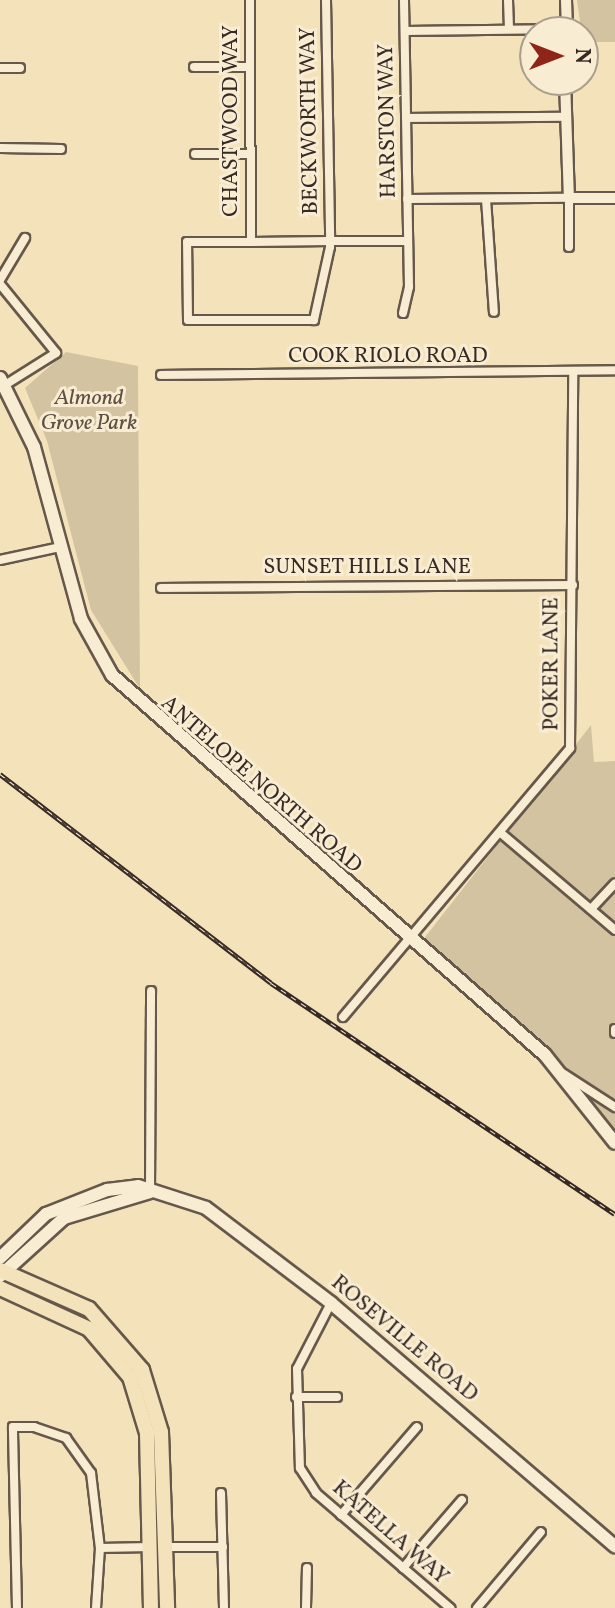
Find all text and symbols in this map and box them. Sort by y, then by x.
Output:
north arrow [519,16,599,96]
street label: CHASTWOOD WAY [219,25,245,217]
street label: BECKWORTH WAY [295,27,325,215]
street label: HARSTON WAY [373,43,403,199]
text: N [566,48,597,64]
street label: COOK RIOLO ROAD [288,344,488,370]
park label: Almond Grove Park [41,385,137,436]
street label: SUNSET HILLS LANE [263,555,471,581]
street label: POKER LANE [539,597,565,731]
street label: ANTELOPE NORTH ROAD [155,691,367,879]
street label: ROSEVILLE ROAD [325,1270,483,1408]
street label: KATELLA WAY [326,1475,454,1591]

